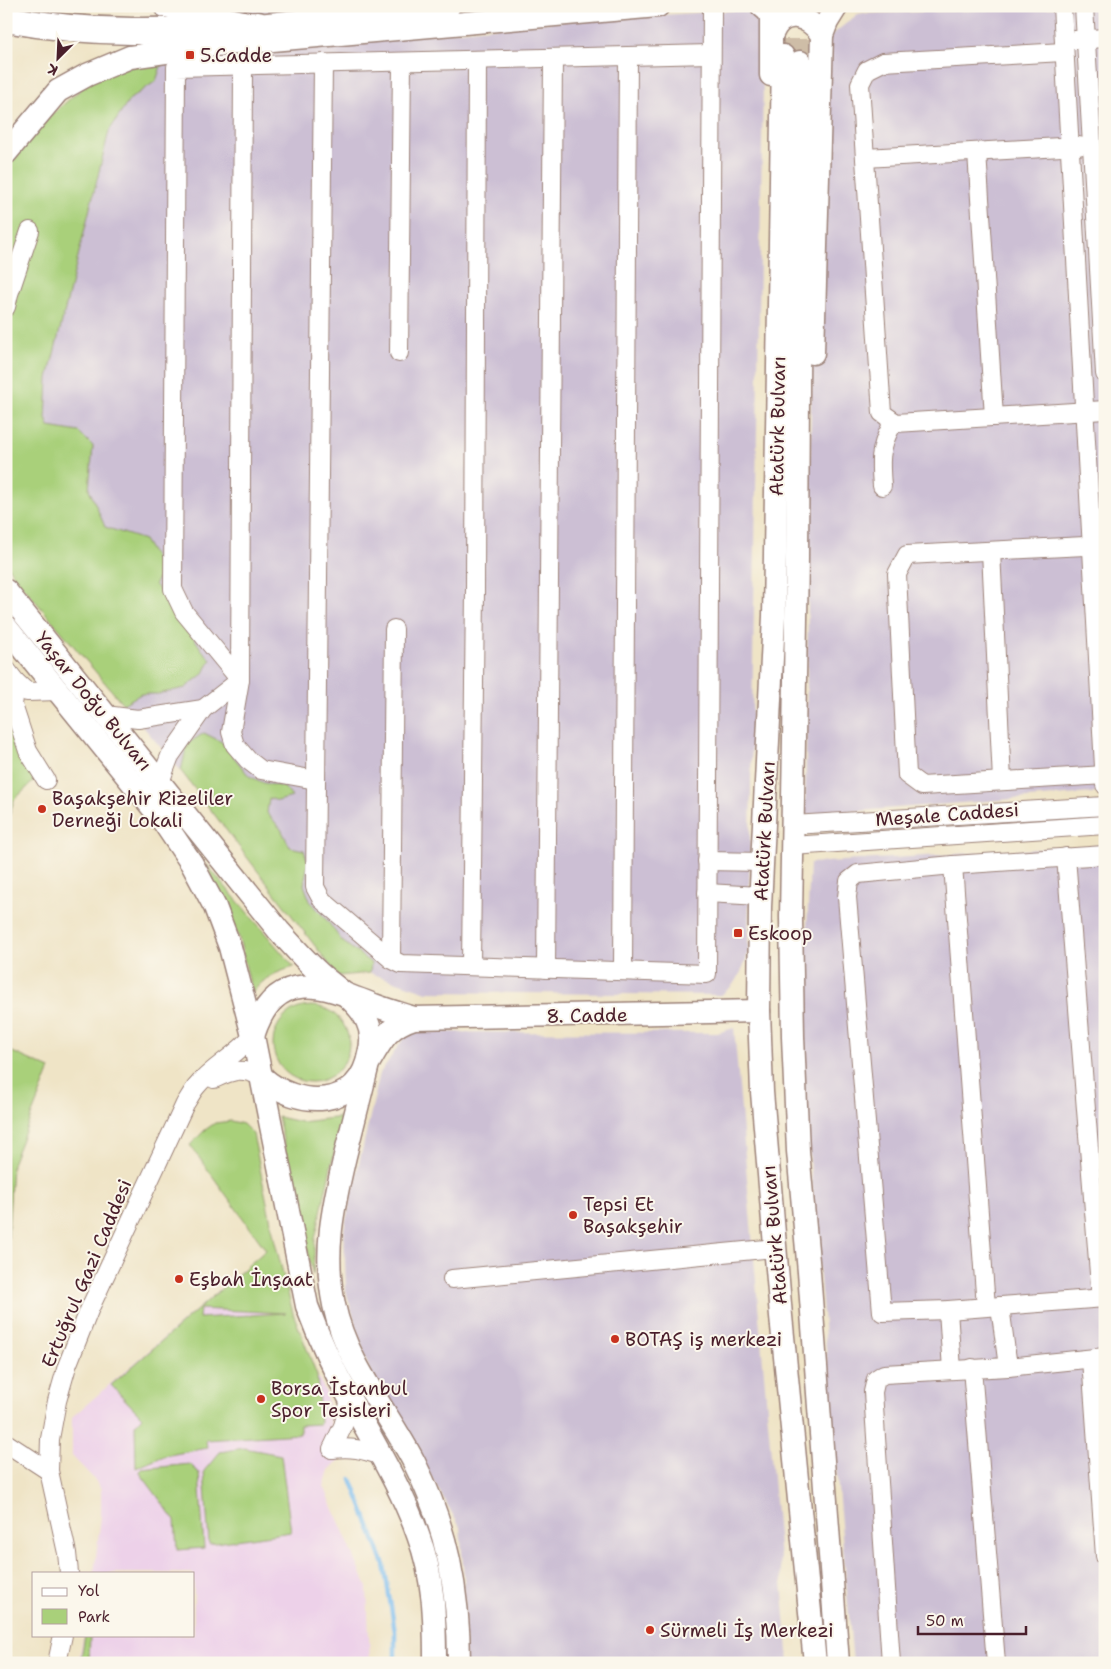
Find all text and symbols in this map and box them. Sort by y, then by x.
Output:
north arrow [32,32,82,82]
place label: 5.Cadde [200,43,272,68]
marker: 5.Cadde [184,49,196,61]
text: K [44,60,61,80]
street label: Atatürk Bulvarı [764,356,791,496]
street label: Yaşar Doğu Bulvarı [30,626,158,776]
street label: Atatürk Bulvarı [748,760,781,902]
place label: Başakşehir Rizeliler Derneği Lokali [52,786,233,833]
street label: Meşale Caddesi [874,797,1020,832]
marker: Başakşehir Rizeliler Derneği Lokali [36,803,48,815]
place label: Eskoop [748,921,812,946]
marker: Eskoop [732,927,744,939]
street label: 8. Cadde [546,1002,628,1029]
street label: Atatürk Bulvarı [756,1164,793,1306]
street label: Ertuğrul Gazi Caddesi [35,1175,137,1371]
place label: Tepsi Et Başakşehir [583,1192,683,1239]
marker: Tepsi Et Başakşehir [567,1209,579,1221]
place label: Eşbah İnşaat [189,1267,313,1292]
marker: Eşbah İnşaat [173,1273,185,1285]
place label: BOTAŞ iş merkezi [625,1327,782,1352]
marker: BOTAŞ iş merkezi [609,1333,621,1345]
place label: Borsa İstanbul Spor Tesisleri [271,1376,408,1423]
marker: Borsa İstanbul Spor Tesisleri [255,1393,267,1405]
legend [32,1572,195,1636]
text: Yol [78,1581,100,1601]
scale bar [918,1604,1026,1636]
text: Park [78,1607,110,1627]
text: 50 m [926,1611,964,1631]
place label: Sürmeli İş Merkezi [660,1618,834,1643]
marker: Sürmeli İş Merkezi [644,1624,656,1636]

